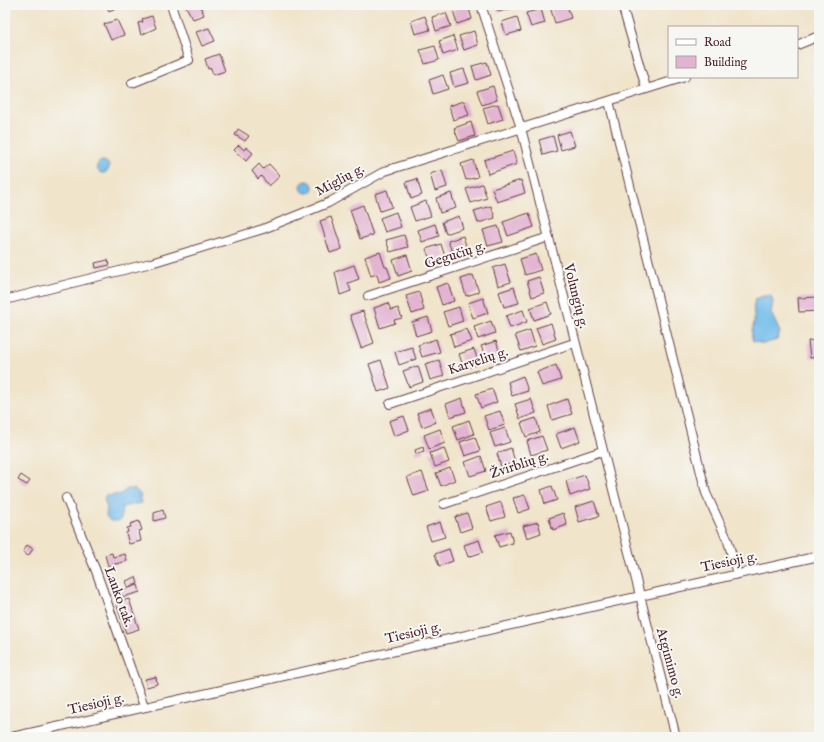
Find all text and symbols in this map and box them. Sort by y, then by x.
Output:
legend [668,26,798,78]
text: Road [704,35,732,50]
text: Building [704,55,748,70]
street label: Miglių g. [312,160,368,200]
street label: Gegučių g. [422,237,488,273]
street label: Volungių g. [559,261,593,330]
street label: Karvelių g. [446,343,510,379]
street label: Žvirblių g. [487,447,551,483]
street label: Tiesioji g. [699,547,759,577]
street label: Lauko tak. [100,564,138,630]
street label: Tiesioji g. [383,618,443,648]
street label: Atgimimo g. [652,625,688,700]
street label: Tiesioji g. [66,689,126,719]

